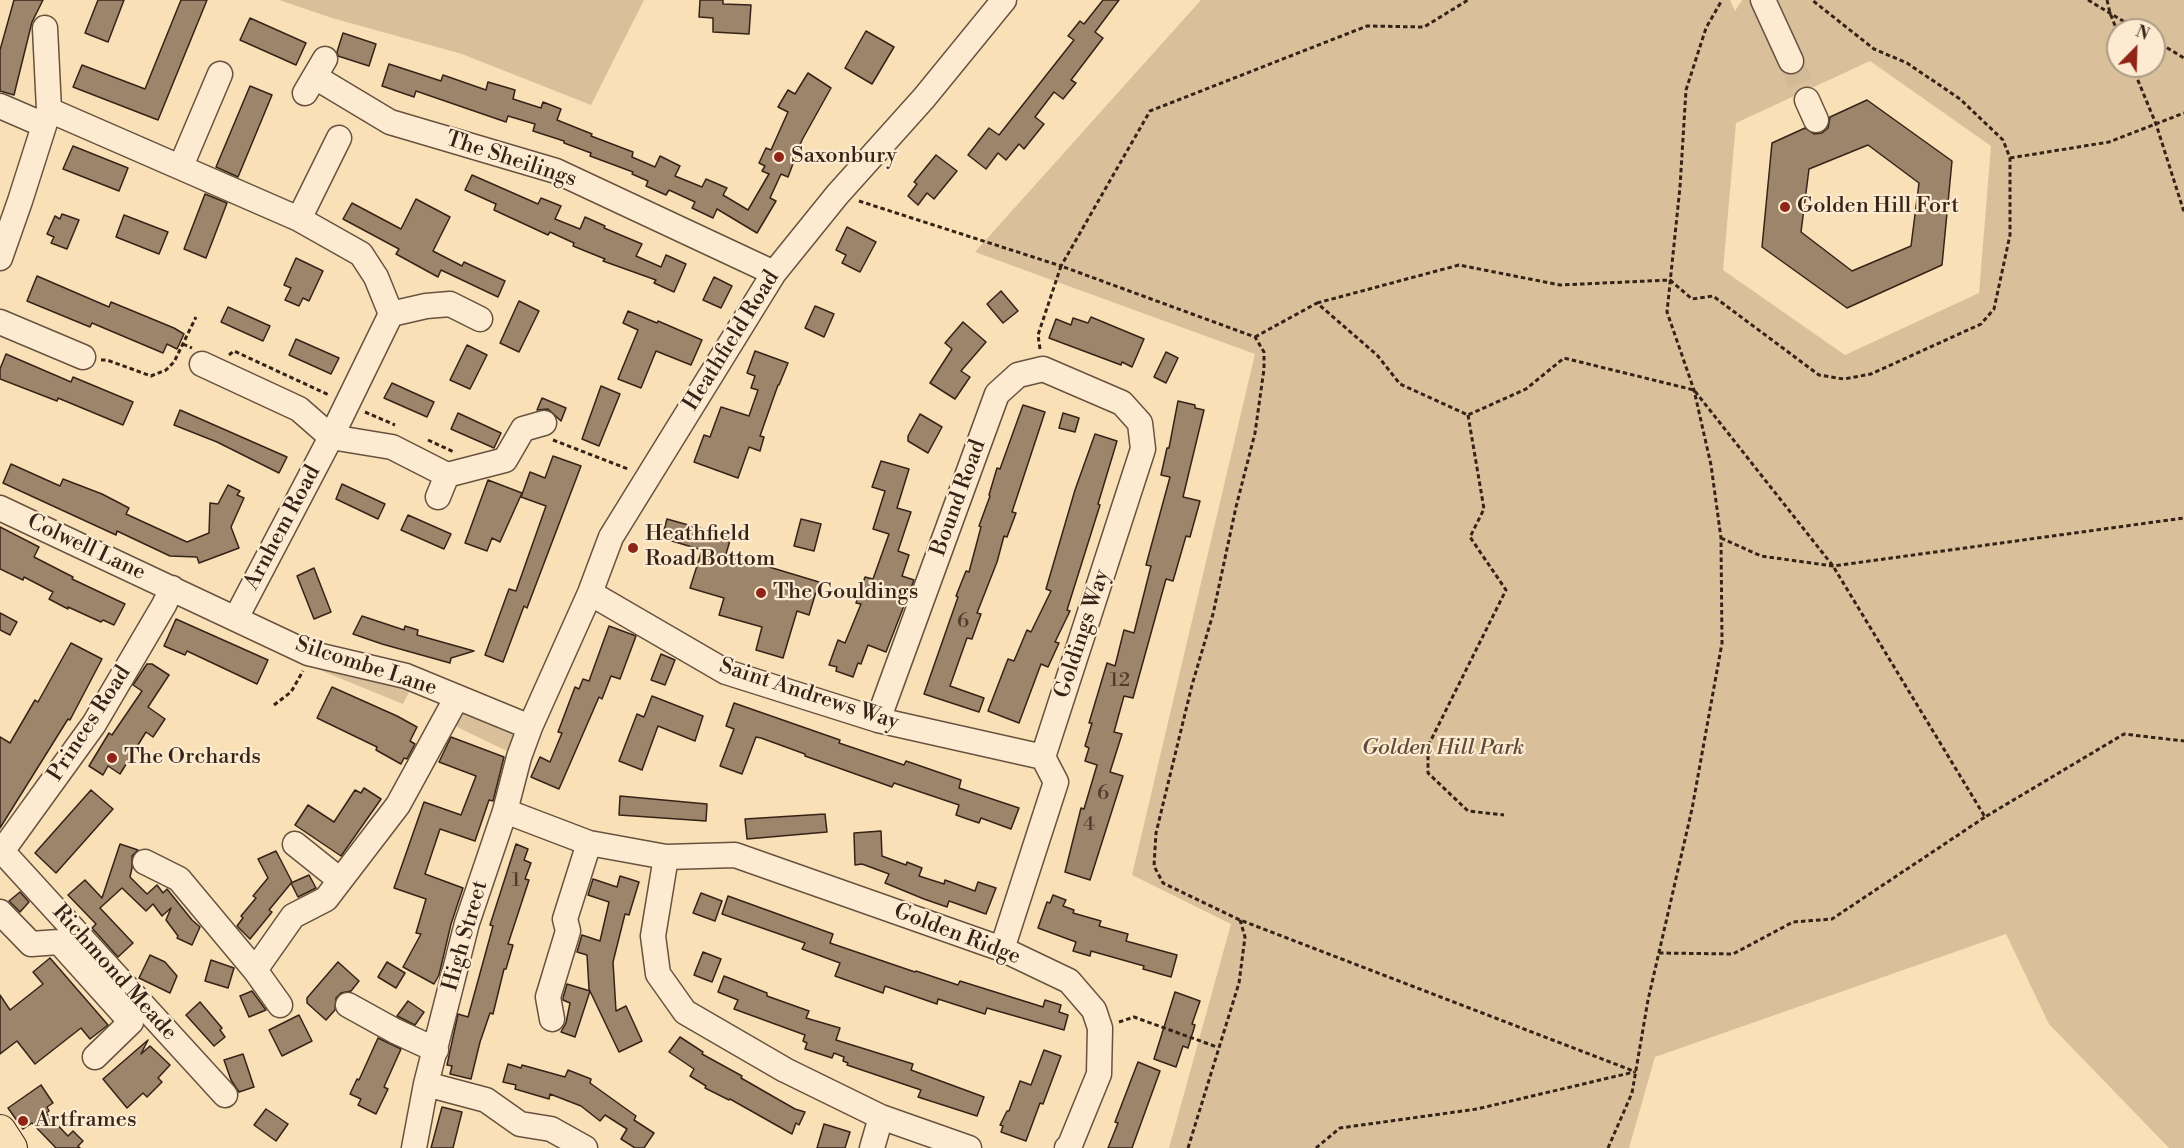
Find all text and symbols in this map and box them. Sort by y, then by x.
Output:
north arrow [2106,18,2166,78]
text: N [2133,22,2152,45]
street label: The Sheilings [442,126,580,194]
place label: Saxonbury [791,144,897,170]
marker: Saxonbury [772,150,786,164]
place label: Golden Hill Fort [1797,194,1959,220]
marker: Golden Hill Fort [1778,200,1792,214]
street label: Heathfield Road [678,266,786,416]
street label: Bound Road [926,436,992,560]
street label: Arnhem Road [239,461,327,595]
street label: Colwell Lane [23,509,149,587]
place label: Heathfield Road Bottom [645,522,775,574]
marker: Heathfield Road Bottom [626,541,640,555]
street label: Goldings Way [1050,566,1116,702]
place label: The Gouldings [773,580,918,606]
marker: The Gouldings [754,586,768,600]
house number: 6 [957,610,969,634]
street label: Silcombe Lane [292,632,440,702]
street label: Saint Andrews Way [716,653,902,737]
street label: Princes Road [43,661,137,787]
house number: 12 [1110,669,1130,693]
park label: Golden Hill Park [1362,736,1524,762]
place label: The Orchards [124,745,261,771]
marker: The Orchards [105,751,119,765]
house number: 6 [1097,782,1109,806]
house number: 4 [1083,813,1095,837]
house number: 1 [512,869,520,893]
street label: High Street [438,878,494,994]
street label: Golden Ridge [890,899,1024,971]
street label: Richmond Meade [46,900,182,1046]
place label: Artframes [35,1108,137,1134]
marker: Artframes [16,1114,30,1128]

